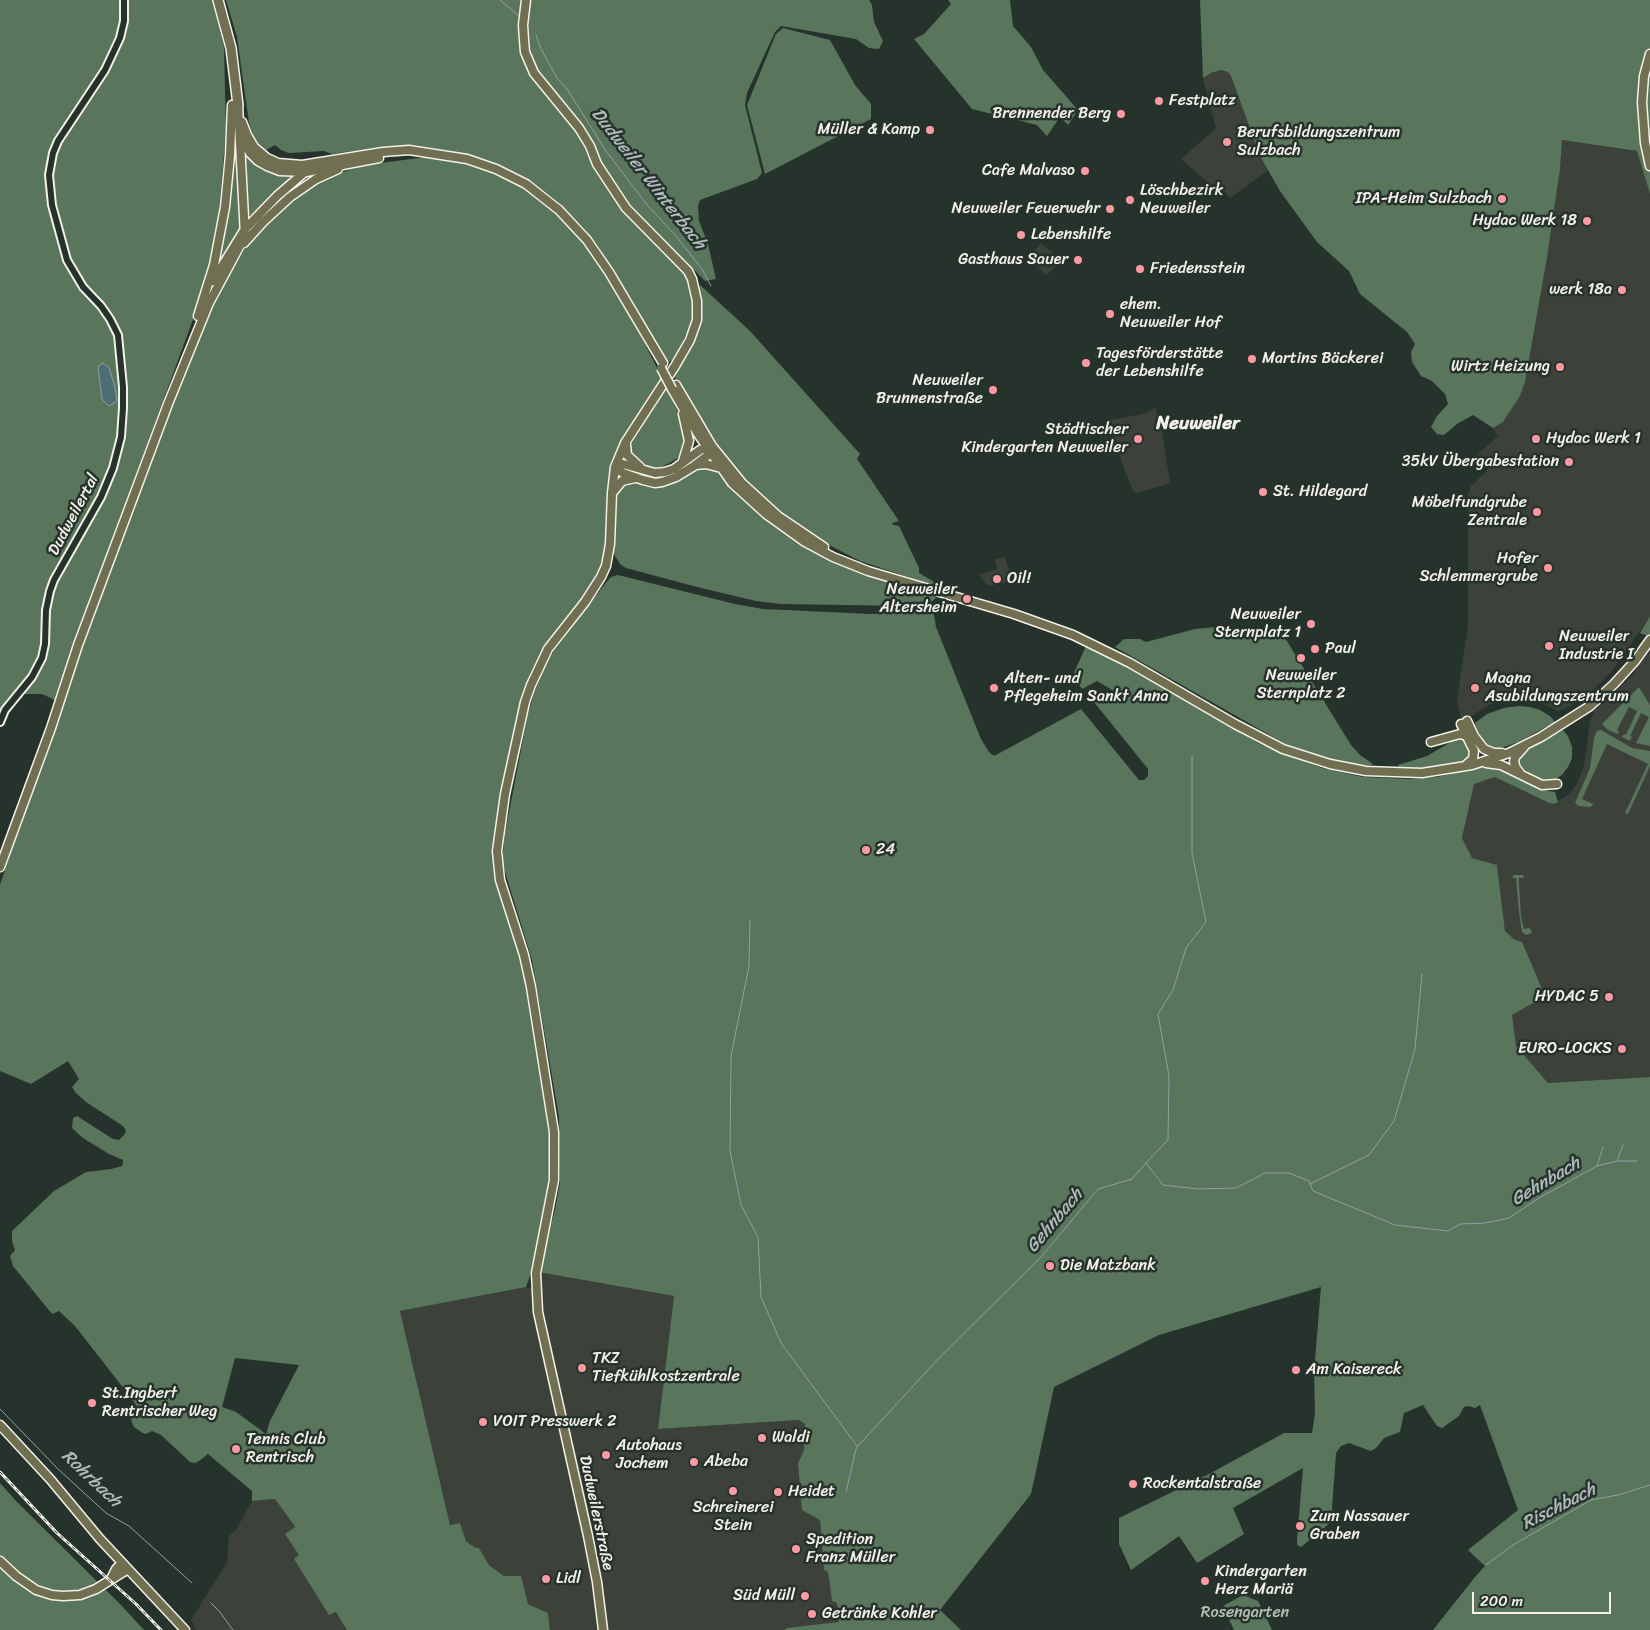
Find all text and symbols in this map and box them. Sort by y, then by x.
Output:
place label: Festplatz [1169,91,1236,111]
marker: Festplatz [1153,95,1165,107]
water label: Dudweiler Winterbach [586,104,710,254]
place label: Brennender Berg [992,104,1111,124]
marker: Brennender Berg [1115,108,1127,120]
place label: Müller & Kamp [818,120,920,140]
place label: Berufsbildungszentrum Sulzbach [1237,123,1400,161]
marker: Müller & Kamp [924,124,936,136]
marker: Berufsbildungszentrum Sulzbach [1221,136,1233,148]
place label: Cafe Malvaso [982,161,1075,181]
marker: Cafe Malvaso [1079,165,1091,177]
place label: Löschbezirk Neuweiler [1140,181,1223,219]
place label: IPA-Heim Sulzbach [1355,189,1492,209]
marker: IPA-Heim Sulzbach [1496,193,1508,205]
marker: Löschbezirk Neuweiler [1124,194,1136,206]
place label: Neuweiler Feuerwehr [951,199,1100,219]
marker: Neuweiler Feuerwehr [1104,203,1116,215]
place label: Hydac Werk 18 [1472,211,1577,231]
marker: Hydac Werk 18 [1581,215,1593,227]
place label: Lebenshilfe [1031,225,1111,245]
marker: Lebenshilfe [1015,229,1027,241]
place label: Gasthaus Sauer [958,250,1068,270]
marker: Gasthaus Sauer [1072,254,1084,266]
place label: Friedensstein [1150,259,1245,279]
marker: Friedensstein [1134,263,1146,275]
place label: werk 18a [1549,280,1612,300]
marker: werk 18a [1616,284,1628,296]
place label: ehem. Neuweiler Hof [1120,295,1221,333]
marker: ehem. Neuweiler Hof [1104,308,1116,320]
place label: Tagesförderstätte der Lebenshilfe [1096,344,1223,382]
place label: Martins Bäckerei [1262,349,1383,369]
marker: Martins Bäckerei [1246,353,1258,365]
marker: Tagesförderstätte der Lebenshilfe [1080,357,1092,369]
place label: Wirtz Heizung [1451,357,1550,377]
marker: Wirtz Heizung [1554,361,1566,373]
place label: Neuweiler Brunnenstraße [876,371,983,409]
marker: Neuweiler Brunnenstraße [987,384,999,396]
district label: Neuweiler [1156,413,1240,435]
place label: Städtischer Kindergarten Neuweiler [961,420,1128,458]
place label: Hydac Werk 1 [1546,429,1641,449]
marker: Städtischer Kindergarten Neuweiler [1132,433,1144,445]
marker: Hydac Werk 1 [1530,433,1542,445]
place label: 35kV Übergabestation [1402,452,1559,472]
marker: 35kV Übergabestation [1563,456,1575,468]
street label: Dudweilertal [45,471,103,559]
place label: St. Hildegard [1273,482,1367,502]
marker: St. Hildegard [1257,486,1269,498]
place label: Möbelfundgrube Zentrale [1412,493,1527,531]
marker: Möbelfundgrube Zentrale [1531,506,1543,518]
place label: Hofer Schlemmergrube [1419,549,1538,587]
marker: Hofer Schlemmergrube [1542,562,1554,574]
place label: Oil! [1007,569,1031,589]
marker: Oil! [991,573,1003,585]
place label: Neuweiler Altersheim [879,580,957,618]
marker: Neuweiler Altersheim [961,593,973,605]
place label: Neuweiler Sternplatz 1 [1214,605,1301,643]
marker: Neuweiler Sternplatz 1 [1305,618,1317,630]
place label: Neuweiler Industrie I [1559,627,1634,665]
place label: Paul [1325,639,1356,659]
marker: Neuweiler Industrie I [1543,640,1555,652]
marker: Paul [1309,643,1321,655]
marker: Neuweiler Sternplatz 2 [1295,652,1307,664]
place label: Neuweiler Sternplatz 2 [1257,666,1345,704]
place label: Alten- und Pflegeheim Sankt Anna [1004,669,1168,707]
place label: Magna Asubildungszentrum [1485,669,1629,707]
marker: Alten- und Pflegeheim Sankt Anna [988,682,1000,694]
marker: Magna Asubildungszentrum [1469,682,1481,694]
place label: 24 [876,840,895,860]
marker: 24 [860,844,872,856]
place label: HYDAC 5 [1535,987,1599,1007]
marker: HYDAC 5 [1603,991,1615,1003]
place label: EURO-LOCKS [1518,1039,1612,1059]
marker: EURO-LOCKS [1616,1043,1628,1055]
water label: Gehnbach [1508,1153,1584,1211]
water label: Gehnbach [1022,1185,1088,1257]
place label: Die Matzbank [1060,1256,1156,1276]
marker: Die Matzbank [1044,1260,1056,1272]
place label: TKZ Tiefkühlkostzentrale [592,1349,740,1387]
place label: Am Kaisereck [1306,1360,1401,1380]
marker: TKZ Tiefkühlkostzentrale [576,1362,588,1374]
marker: Am Kaisereck [1290,1364,1302,1376]
place label: St.Ingbert Rentrischer Weg [102,1384,217,1422]
marker: St.Ingbert Rentrischer Weg [86,1397,98,1409]
place label: VOIT Presswerk 2 [493,1412,617,1432]
marker: VOIT Presswerk 2 [477,1416,489,1428]
place label: Waldi [772,1428,810,1448]
place label: Tennis Club Rentrisch [246,1430,326,1468]
marker: Waldi [756,1432,768,1444]
place label: Autohaus Jochem [616,1436,682,1474]
marker: Tennis Club Rentrisch [230,1443,242,1455]
water label: Rohrbach [57,1446,125,1512]
marker: Autohaus Jochem [600,1449,612,1461]
place label: Abeba [704,1452,748,1472]
street label: Dudweilerstraße [574,1454,618,1572]
marker: Abeba [688,1456,700,1468]
place label: Rockentalstraße [1143,1474,1261,1494]
marker: Rockentalstraße [1127,1478,1139,1490]
water label: Rischbach [1518,1479,1600,1535]
place label: Heidet [788,1482,835,1502]
marker: Schreinerei Stein [727,1485,739,1497]
marker: Heidet [772,1486,784,1498]
place label: Schreinerei Stein [692,1498,774,1536]
place label: Zum Nassauer Graben [1310,1507,1409,1545]
marker: Zum Nassauer Graben [1294,1520,1306,1532]
place label: Spedition Franz Müller [806,1530,895,1568]
marker: Spedition Franz Müller [790,1543,802,1555]
place label: Kindergarten Herz Mariä [1215,1562,1307,1600]
place label: Lidl [556,1569,581,1589]
marker: Lidl [540,1573,552,1585]
marker: Kindergarten Herz Mariä [1199,1575,1211,1587]
scale bar [1475,1582,1614,1614]
place label: Süd Müll [733,1586,795,1606]
text: 200 m [1480,1588,1523,1614]
marker: Süd Müll [799,1590,811,1602]
park label: Rosengarten [1201,1603,1289,1623]
place label: Getränke Kohler [822,1604,937,1624]
marker: Getränke Kohler [806,1608,818,1620]

